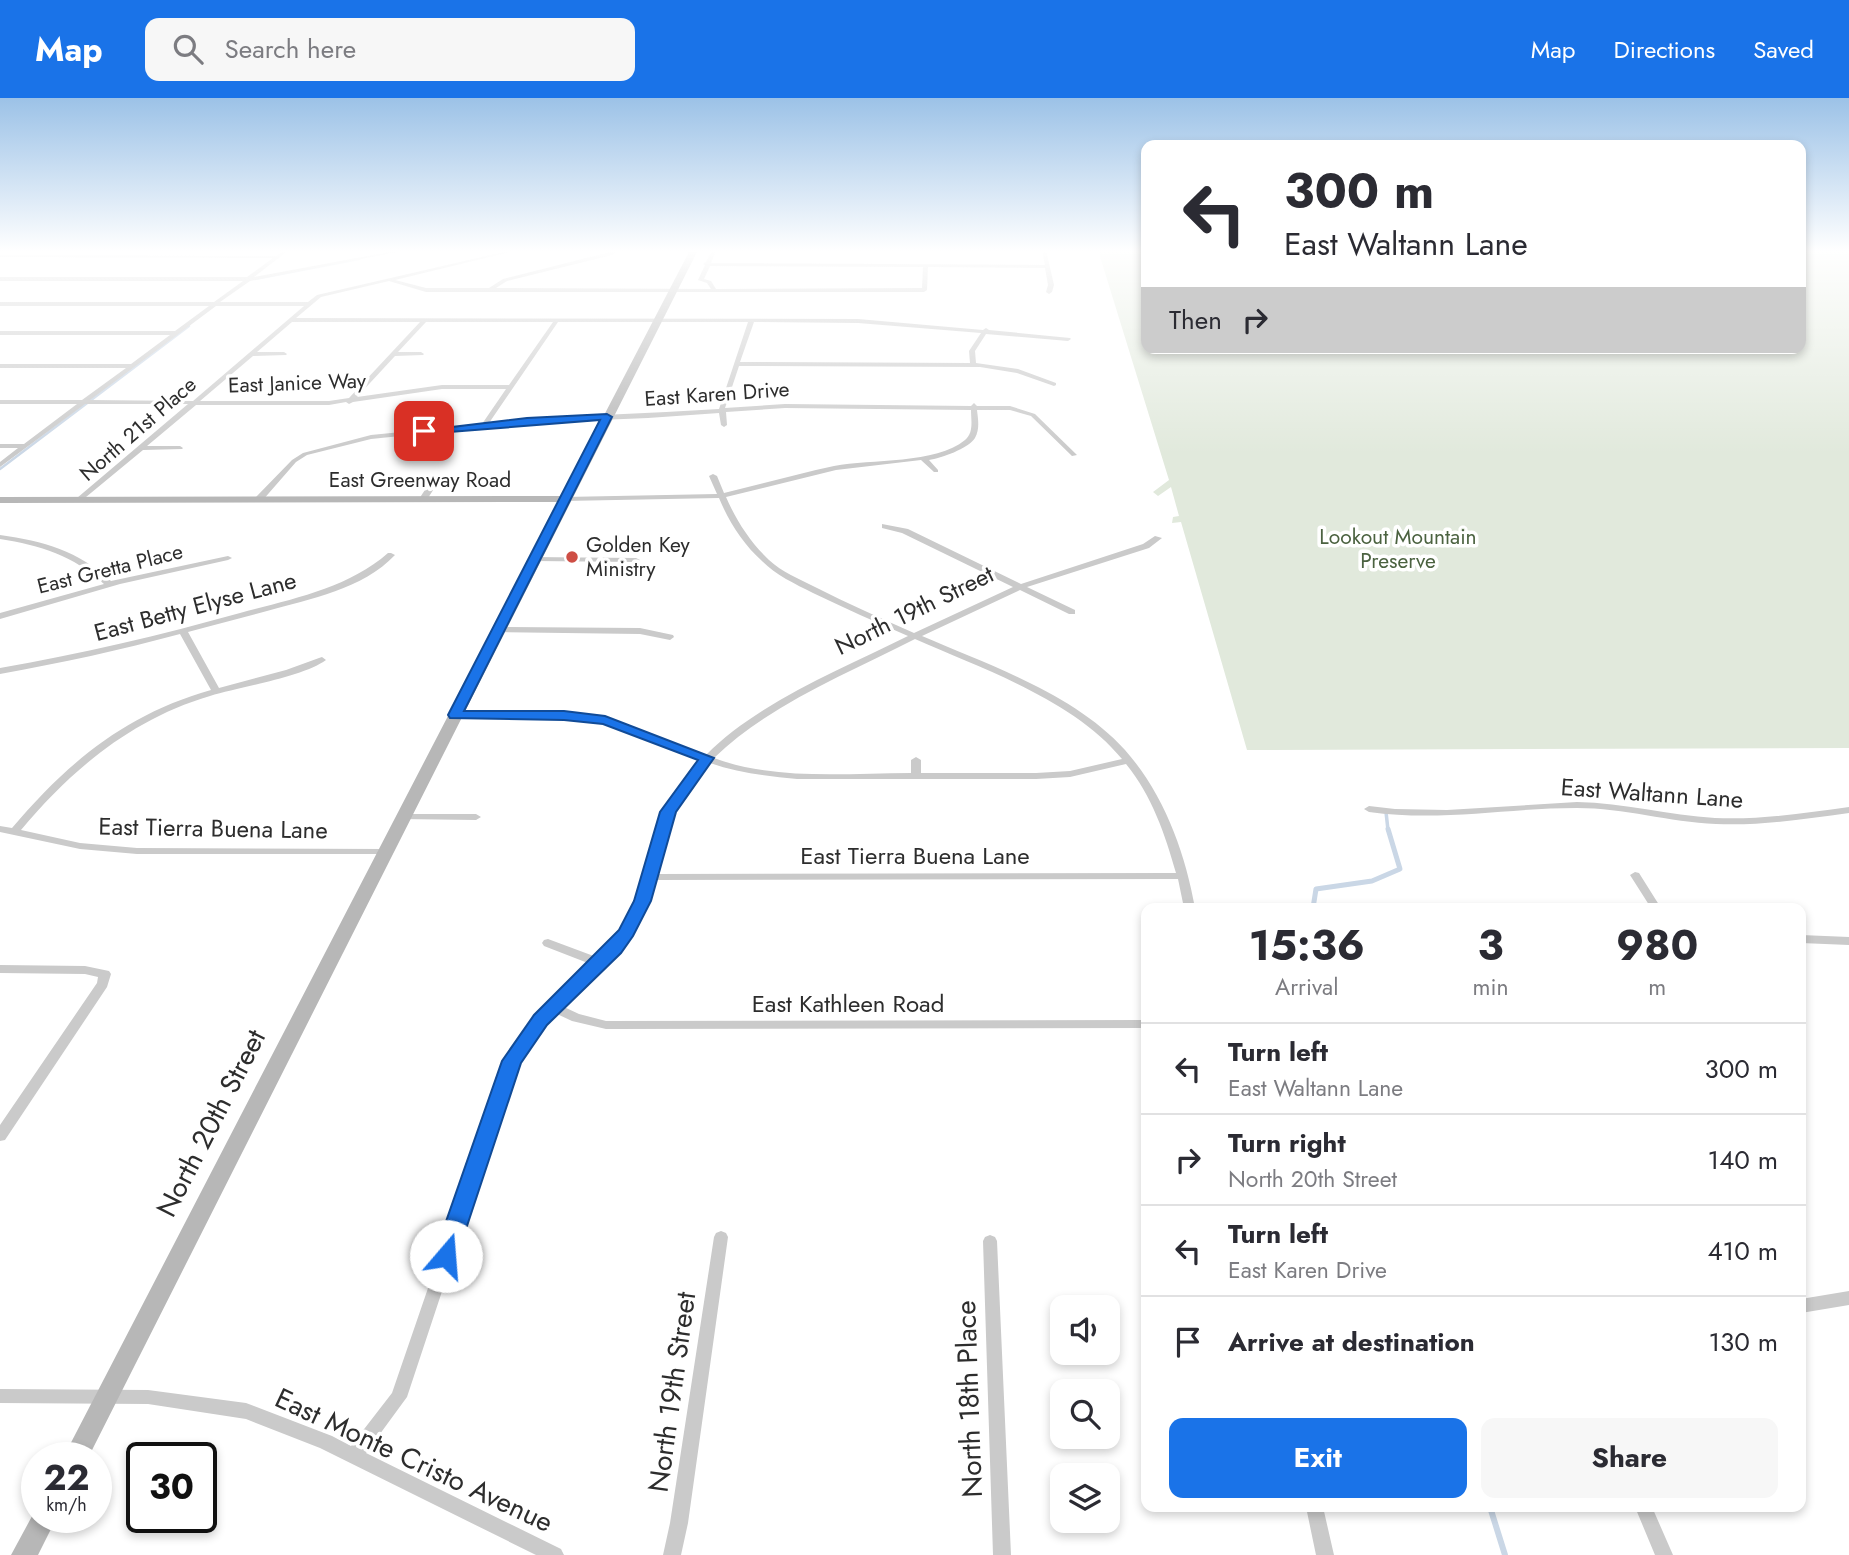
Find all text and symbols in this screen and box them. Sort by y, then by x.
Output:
search box [145,18,635,81]
text: Map [35,26,103,73]
icon: search [169,30,207,68]
text: Search here [225,30,356,68]
text: Map [1531,32,1576,67]
text: Directions [1614,32,1715,67]
text: Saved [1753,32,1814,67]
text: 300 m [1284,156,1434,226]
icon: left [1169,168,1260,259]
text: East Waltann Lane [1284,221,1528,267]
text: Then [1169,301,1222,339]
icon: right [1236,301,1274,339]
street label: East Janice Way [227,366,367,400]
street label: North 21st Place [73,370,203,488]
street label: East Karen Drive [644,374,791,414]
pin [394,401,454,461]
icon: arrive [405,412,443,450]
street label: East Greenway Road [329,465,511,495]
park label: Lookout Mountain Preserve [1319,522,1477,576]
place label: Golden Key Ministry [586,530,690,584]
street label: East Gretta Place [34,536,186,602]
marker: Golden Key Ministry [564,549,580,565]
street label: North 19th Street [829,556,1000,664]
street label: East Betty Elyse Lane [90,562,300,650]
street label: East Waltann Lane [1560,769,1744,817]
street label: East Tierra Buena Lane [98,809,328,847]
street label: East Tierra Buena Lane [800,838,1030,873]
text: 15:36 [1249,915,1365,976]
text: 3 [1477,915,1504,976]
text: 980 [1616,915,1698,976]
text: Arrival [1275,970,1338,1004]
text: min [1472,970,1508,1004]
text: m [1648,970,1666,1004]
street label: East Kathleen Road [752,986,944,1021]
street label: North 20th Street [146,1022,276,1224]
text: Turn left [1228,1033,1328,1071]
icon: left [1169,1050,1207,1088]
text: 300 m [1705,1050,1778,1088]
text: East Waltann Lane [1228,1071,1403,1105]
text: Turn right [1228,1124,1346,1162]
icon: right [1169,1141,1207,1179]
text: 140 m [1707,1141,1778,1179]
text: North 20th Street [1228,1162,1397,1196]
text: Turn left [1228,1215,1328,1253]
position arrow [409,1219,483,1293]
icon: left [1169,1232,1207,1270]
text: 410 m [1707,1232,1778,1270]
text: East Karen Drive [1228,1253,1387,1287]
street label: North 19th Street [638,1289,706,1495]
map controls [1050,1295,1120,1533]
button: sound [1050,1295,1120,1365]
street label: North 18th Place [945,1300,993,1498]
icon: arrive [1169,1323,1207,1361]
text: Arrive at destination [1228,1323,1475,1361]
text: 130 m [1708,1323,1778,1361]
street label: East Monte Cristo Avenue [268,1378,560,1542]
button: search [1050,1379,1120,1449]
button: Exit [1169,1418,1467,1498]
button: Share [1481,1418,1778,1498]
speed limit sign: 30 [126,1442,217,1533]
text: 22 [44,1453,89,1503]
button: layers [1050,1463,1120,1533]
text: km/h [46,1492,87,1518]

